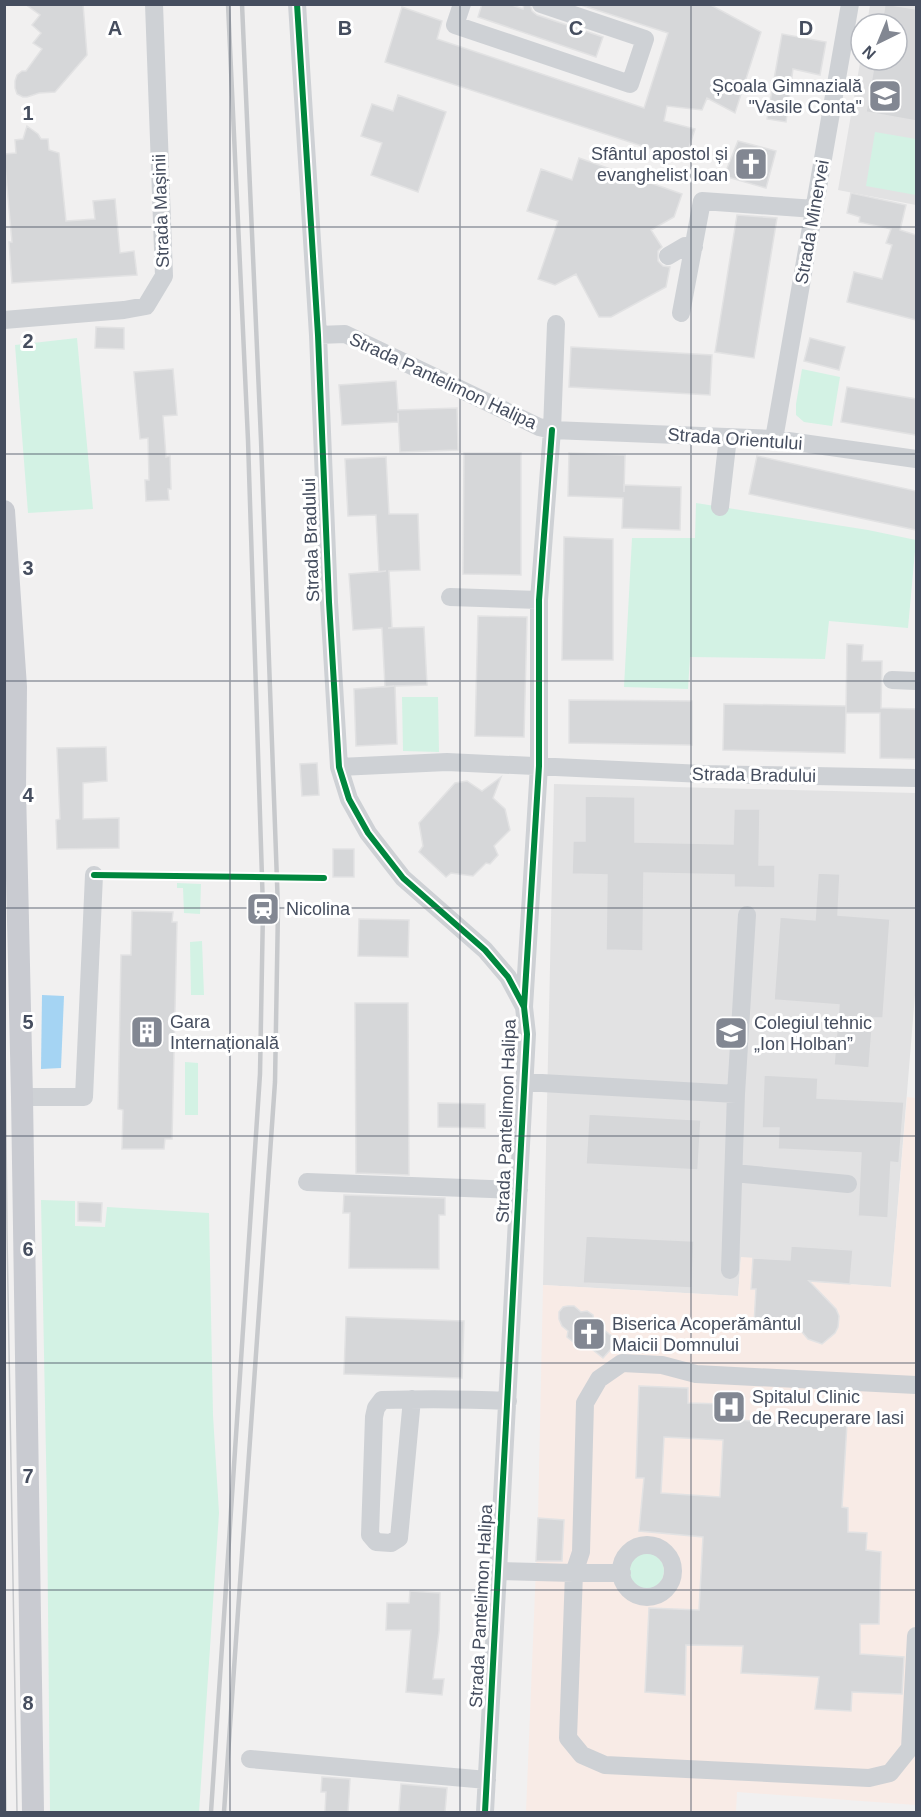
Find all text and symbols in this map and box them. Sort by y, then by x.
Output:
north arrow [849,12,909,72]
text: A [108,17,122,39]
text: B [338,17,352,39]
text: C [569,17,583,39]
text: D [799,17,813,39]
text: N [859,42,879,63]
place label: Școala Gimnazială "Vasile Conta" [712,76,863,117]
school or university icon: Școala Gimnazială "Vasile Conta" [867,78,903,114]
text: 1 [22,102,34,124]
place label: Sfântul apostol și evanghelist Ioan [591,144,728,185]
church icon: Sfântul apostol și evanghelist Ioan [733,146,769,182]
street label: Strada Mașinii [149,154,173,268]
street label: Strada Minervei [791,158,833,286]
street label: Strada Pantelimon Halipa [346,329,541,434]
text: 2 [22,330,34,352]
street label: Strada Orientului [667,424,803,454]
street label: Strada Bradului [299,478,323,602]
text: 3 [22,557,34,579]
street label: Strada Bradului [692,764,816,786]
text: 4 [22,784,34,806]
station icon: Nicolina [245,891,281,927]
place label: Nicolina [286,899,351,919]
text: 5 [22,1011,34,1033]
place label: Gara Internațională [170,1012,280,1053]
place label: Colegiul tehnic „Ion Holban” [754,1013,872,1054]
building icon: Gara Internațională [129,1014,165,1050]
school or university icon: Colegiul tehnic „Ion Holban” [713,1015,749,1051]
street label: Strada Pantelimon Halipa [492,1018,520,1223]
text: 6 [22,1238,34,1260]
place label: Biserica Acoperământul Maicii Domnului [612,1314,801,1355]
church icon: Biserica Acoperământul Maicii Domnului [571,1316,607,1352]
place label: Spitalul Clinic de Recuperare Iasi [752,1387,904,1428]
hospital icon: Spitalul Clinic de Recuperare Iasi [711,1389,747,1425]
text: 7 [22,1465,34,1487]
street label: Strada Pantelimon Halipa [466,1503,496,1708]
text: 8 [22,1692,34,1714]

